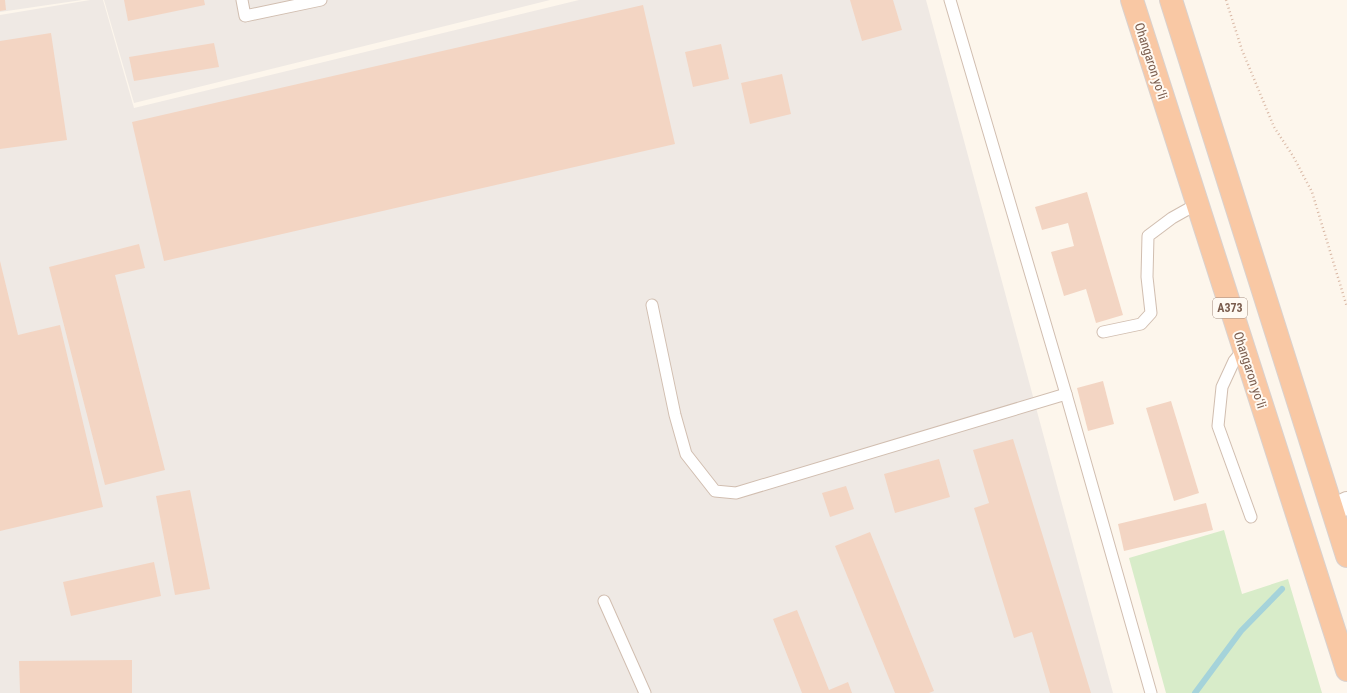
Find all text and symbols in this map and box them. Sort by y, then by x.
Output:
street label: Ohangaron yoʻli [1132,21,1170,101]
road number: A373 [1213,298,1247,318]
street label: Ohangaron yoʻli [1231,330,1269,410]

